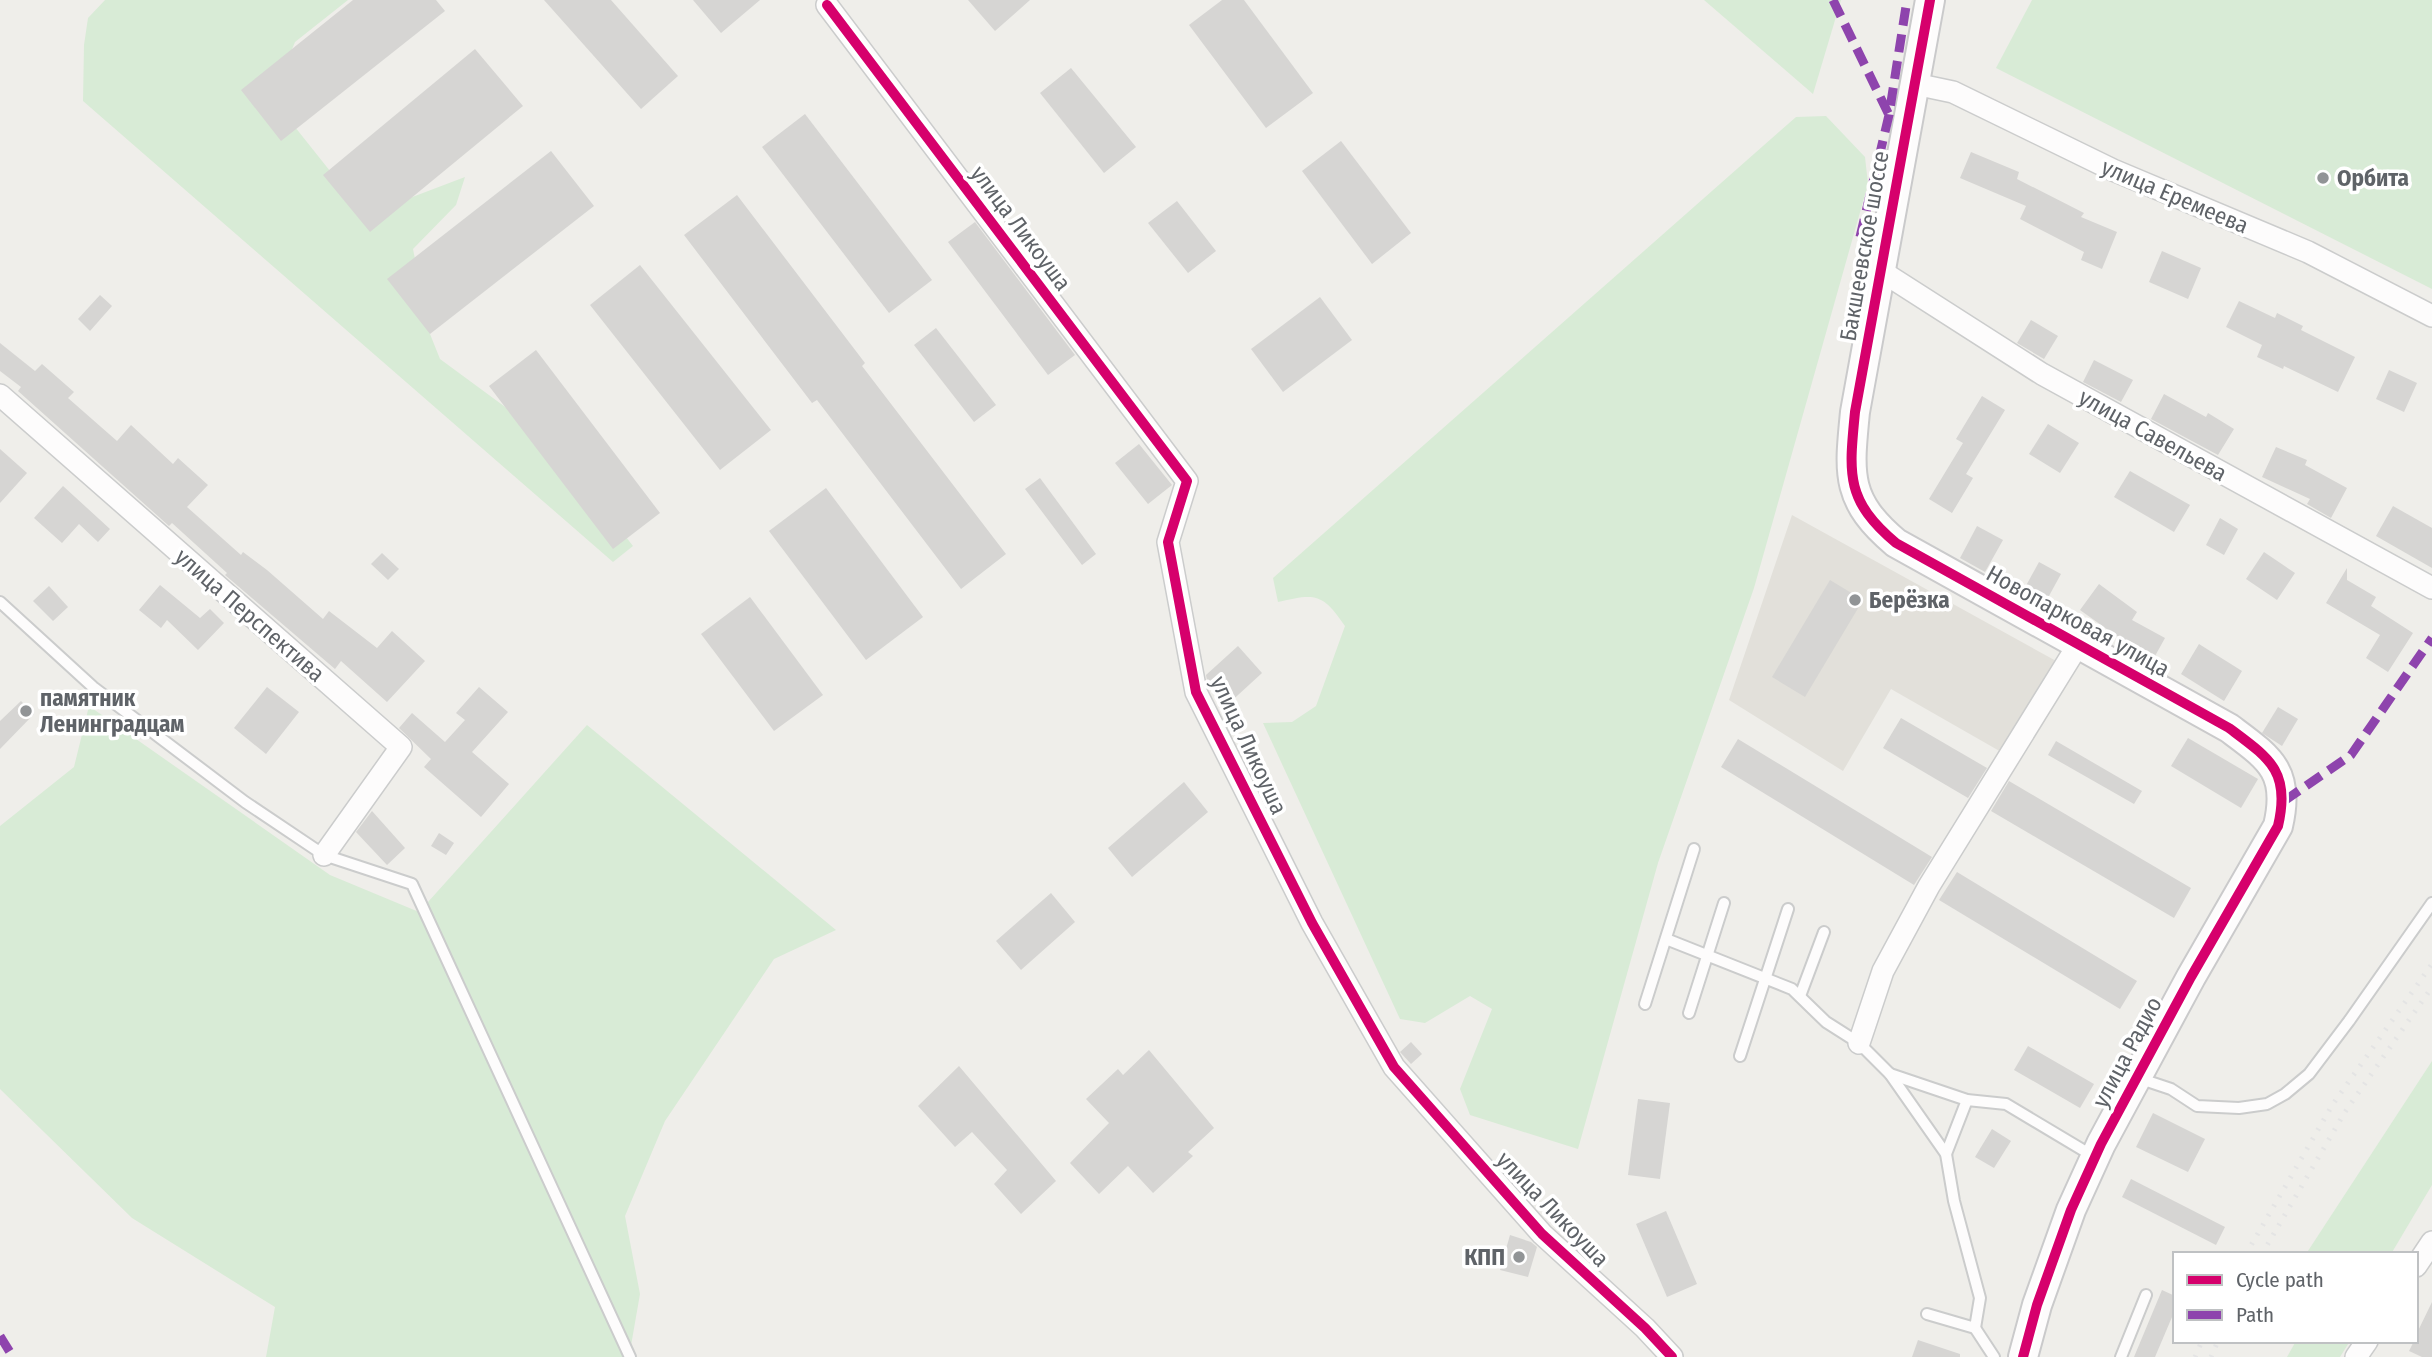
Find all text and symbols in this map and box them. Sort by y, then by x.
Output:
street label: Бакшеевское шоссе [1833,149,1895,343]
street label: улица Еремеева [2097,152,2253,240]
street label: улица Ликоуша [965,160,1077,296]
place label: Орбита [2337,164,2409,192]
marker: Орбита [2315,170,2331,186]
street label: улица Савельева [2074,383,2232,487]
street label: улица Перспектива [170,542,330,688]
street label: Новопарковая улица [1982,559,2174,683]
place label: Берёзка [1869,586,1950,614]
marker: Берёзка [1847,592,1863,608]
street label: улица Ликоуша [1205,671,1293,819]
place label: памятник Ленинградцам [40,684,184,738]
marker: памятник Ленинградцам [18,703,34,719]
street label: улица Радио [2086,992,2168,1112]
street label: улица Ликоуша [1491,1146,1615,1272]
place label: КПП [1464,1243,1505,1271]
marker: КПП [1511,1249,1527,1265]
legend [2173,1252,2418,1343]
text: Cycle path [2236,1267,2324,1293]
text: Path [2236,1302,2274,1328]

